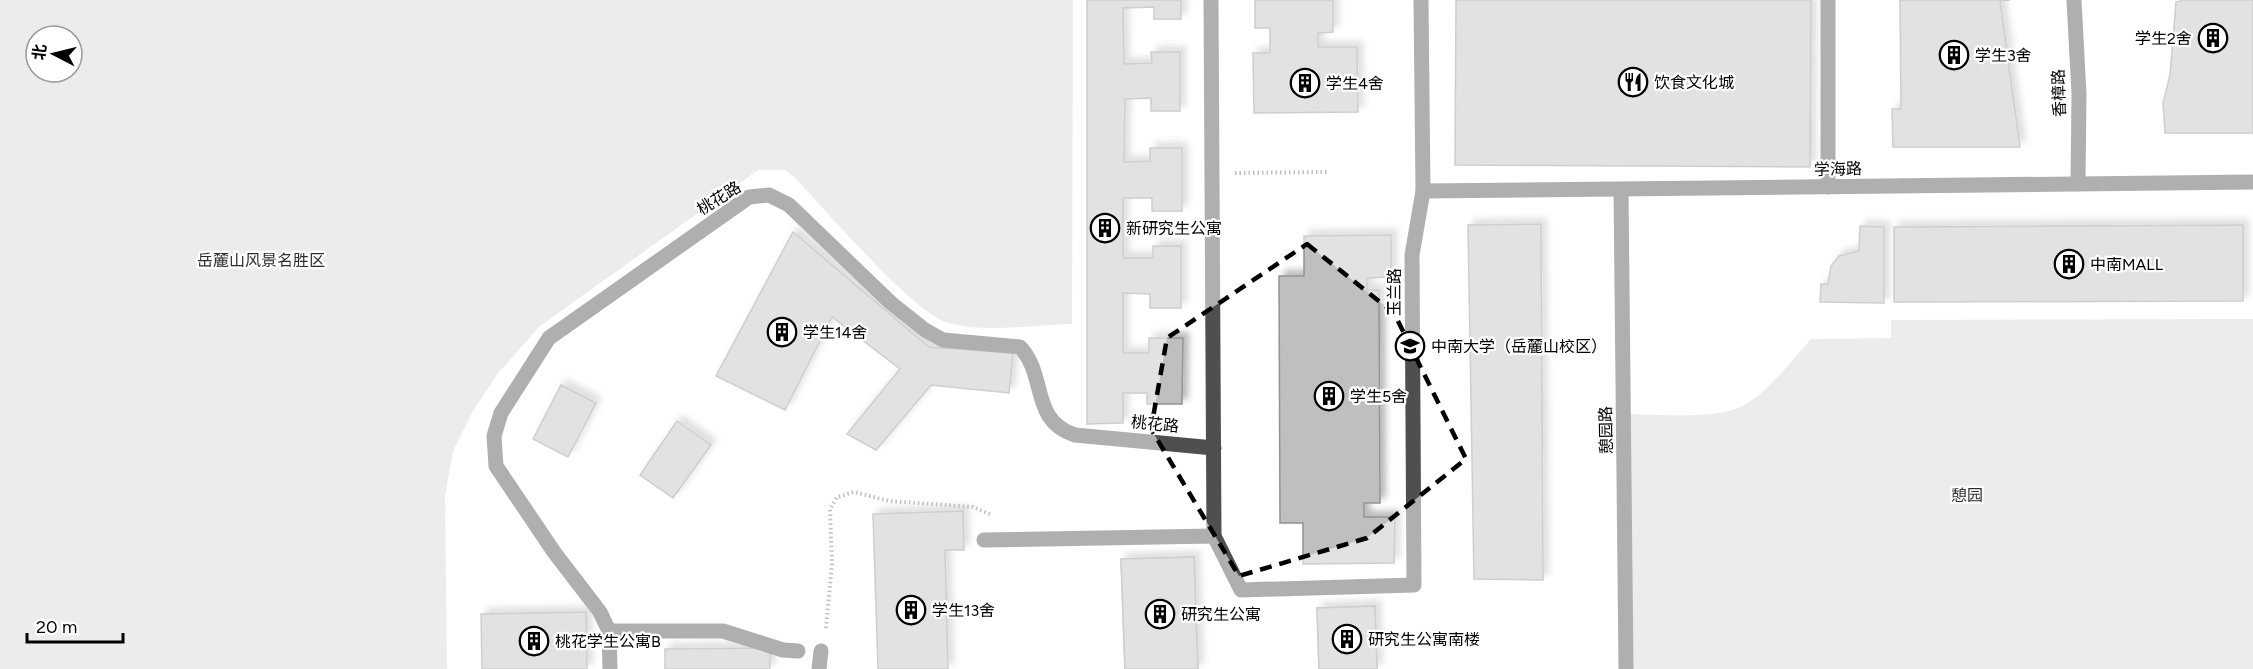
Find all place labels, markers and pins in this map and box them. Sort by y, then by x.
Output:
building icon: 学生2舍 [2197,22,2229,54]
place label: 学生2舍 [2135,29,2192,48]
building icon: 学生3舍 [1938,39,1970,71]
place label: 学生3舍 [1975,46,2032,65]
restaurant icon: 饮食文化城 [1617,66,1649,98]
building icon: 学生4舍 [1289,67,1321,99]
place label: 饮食文化城 [1654,73,1734,92]
place label: 学生4舍 [1326,74,1384,93]
building icon: 新研究生公寓 [1089,212,1121,244]
place label: 新研究生公寓 [1126,219,1222,238]
building icon: 中南MALL [2053,248,2085,280]
place label: 中南MALL [2090,255,2164,274]
building icon: 学生14舍 [766,316,798,348]
place label: 学生14舍 [803,323,868,342]
school or university icon: 中南大学（岳麓山校区） [1394,330,1426,362]
place label: 中南大学（岳麓山校区） [1431,337,1607,356]
building icon: 学生5舍 [1313,380,1345,412]
place label: 学生5舍 [1350,387,1407,406]
building icon: 学生13舍 [895,594,927,626]
building icon: 研究生公寓 [1144,598,1176,630]
place label: 学生13舍 [932,601,995,620]
place label: 研究生公寓 [1181,605,1261,624]
building icon: 研究生公寓南楼 [1331,623,1363,655]
building icon: 桃花学生公寓B [518,625,550,657]
place label: 研究生公寓南楼 [1368,630,1480,649]
place label: 桃花学生公寓B [555,632,661,651]

